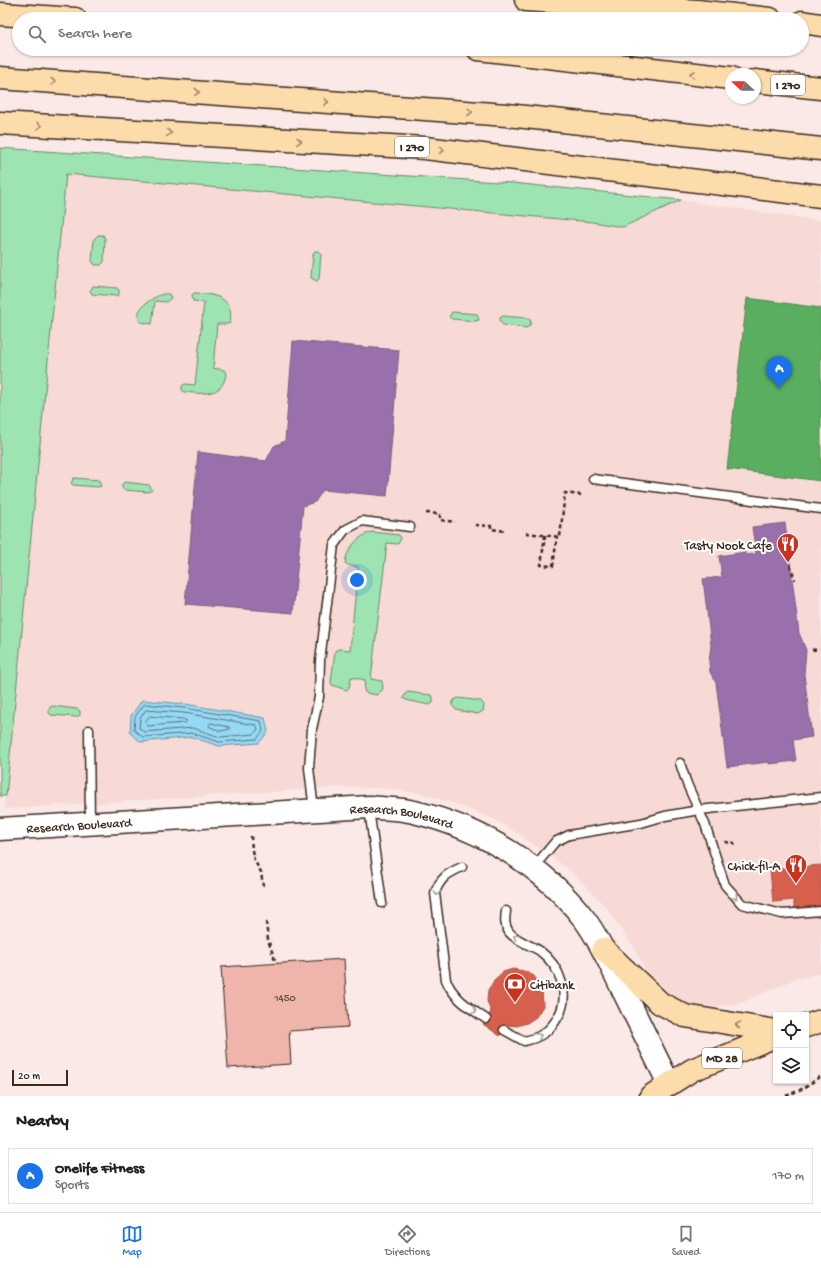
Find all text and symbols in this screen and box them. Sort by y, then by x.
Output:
search box [12,12,809,56]
icon: search [26,23,48,45]
text: Search here [58,25,132,43]
north arrow [725,68,761,104]
one-way arrow [689,69,695,78]
road number: I 270 [771,75,805,95]
one-way arrow [50,78,56,87]
one-way arrow [193,88,200,97]
one-way arrow [323,97,329,106]
one-way arrow [467,108,473,117]
one-way arrow [36,121,42,130]
one-way arrow [166,129,172,137]
one-way arrow [295,136,302,145]
road number: I 270 [395,137,429,157]
one-way arrow [439,145,445,154]
pin: A [766,356,792,389]
restaurant icon: Tasty Nook Cafe [775,531,801,564]
place label: Tasty Nook Cafe [683,539,772,554]
your location [347,570,367,590]
street label: Research Boulevard [349,802,456,834]
street label: Research Boulevard [26,816,134,837]
restaurant icon: Chick-fil-A [783,852,809,885]
place label: Chick-fil-A [727,860,781,875]
one-way arrow [432,890,441,896]
one-way arrow [730,892,737,899]
one-way arrow [513,935,520,942]
bank icon: Citibank [502,971,528,1004]
place label: Citibank [530,979,575,994]
house number: 1450 [273,993,296,1005]
one-way arrow [470,1006,477,1014]
map controls [773,1012,809,1084]
button: locate [773,1012,809,1048]
one-way arrow [734,1021,741,1029]
one-way arrow [535,1033,542,1041]
road number: MD 28 [702,1048,742,1068]
button: layers [773,1048,809,1084]
scale bar [12,1068,68,1087]
text: 20 m [18,1071,40,1083]
text: Nearby [16,1112,69,1132]
text: Onelife Fitness [55,1160,144,1178]
text: A [26,1169,34,1184]
text: 170 m [772,1169,804,1184]
text: Sports [55,1178,89,1193]
tab: Map [121,1223,143,1259]
tab: Directions [385,1223,430,1259]
tab: Saved [672,1223,700,1259]

